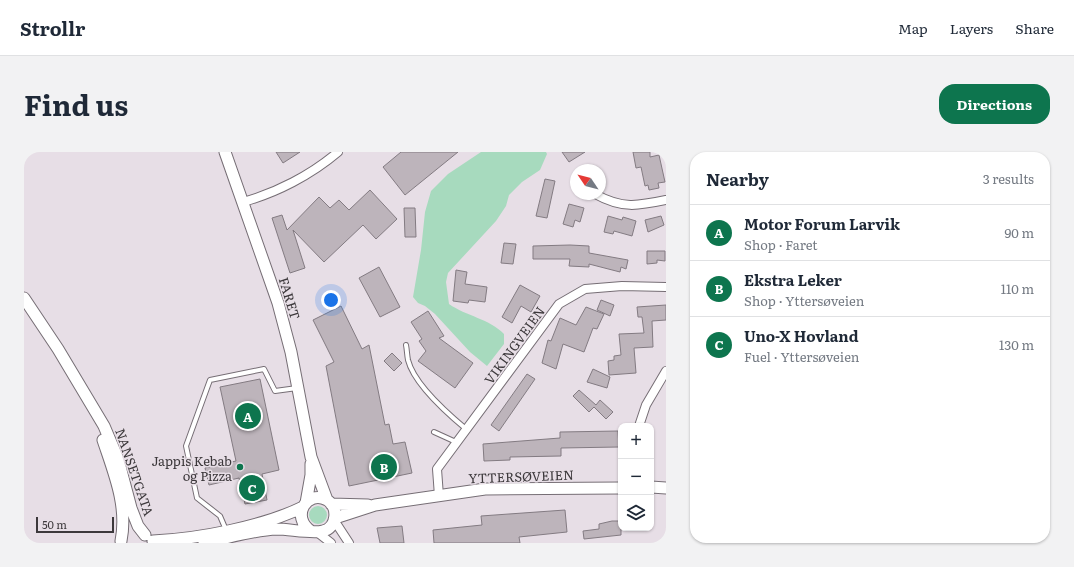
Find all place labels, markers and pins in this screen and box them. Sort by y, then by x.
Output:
pin: A [235,401,261,431]
place label: Jappis Kebab og Pizza [151,451,232,485]
pin: B [371,452,397,482]
marker: Jappis Kebab og Pizza [235,462,245,472]
pin: C [239,473,265,503]

